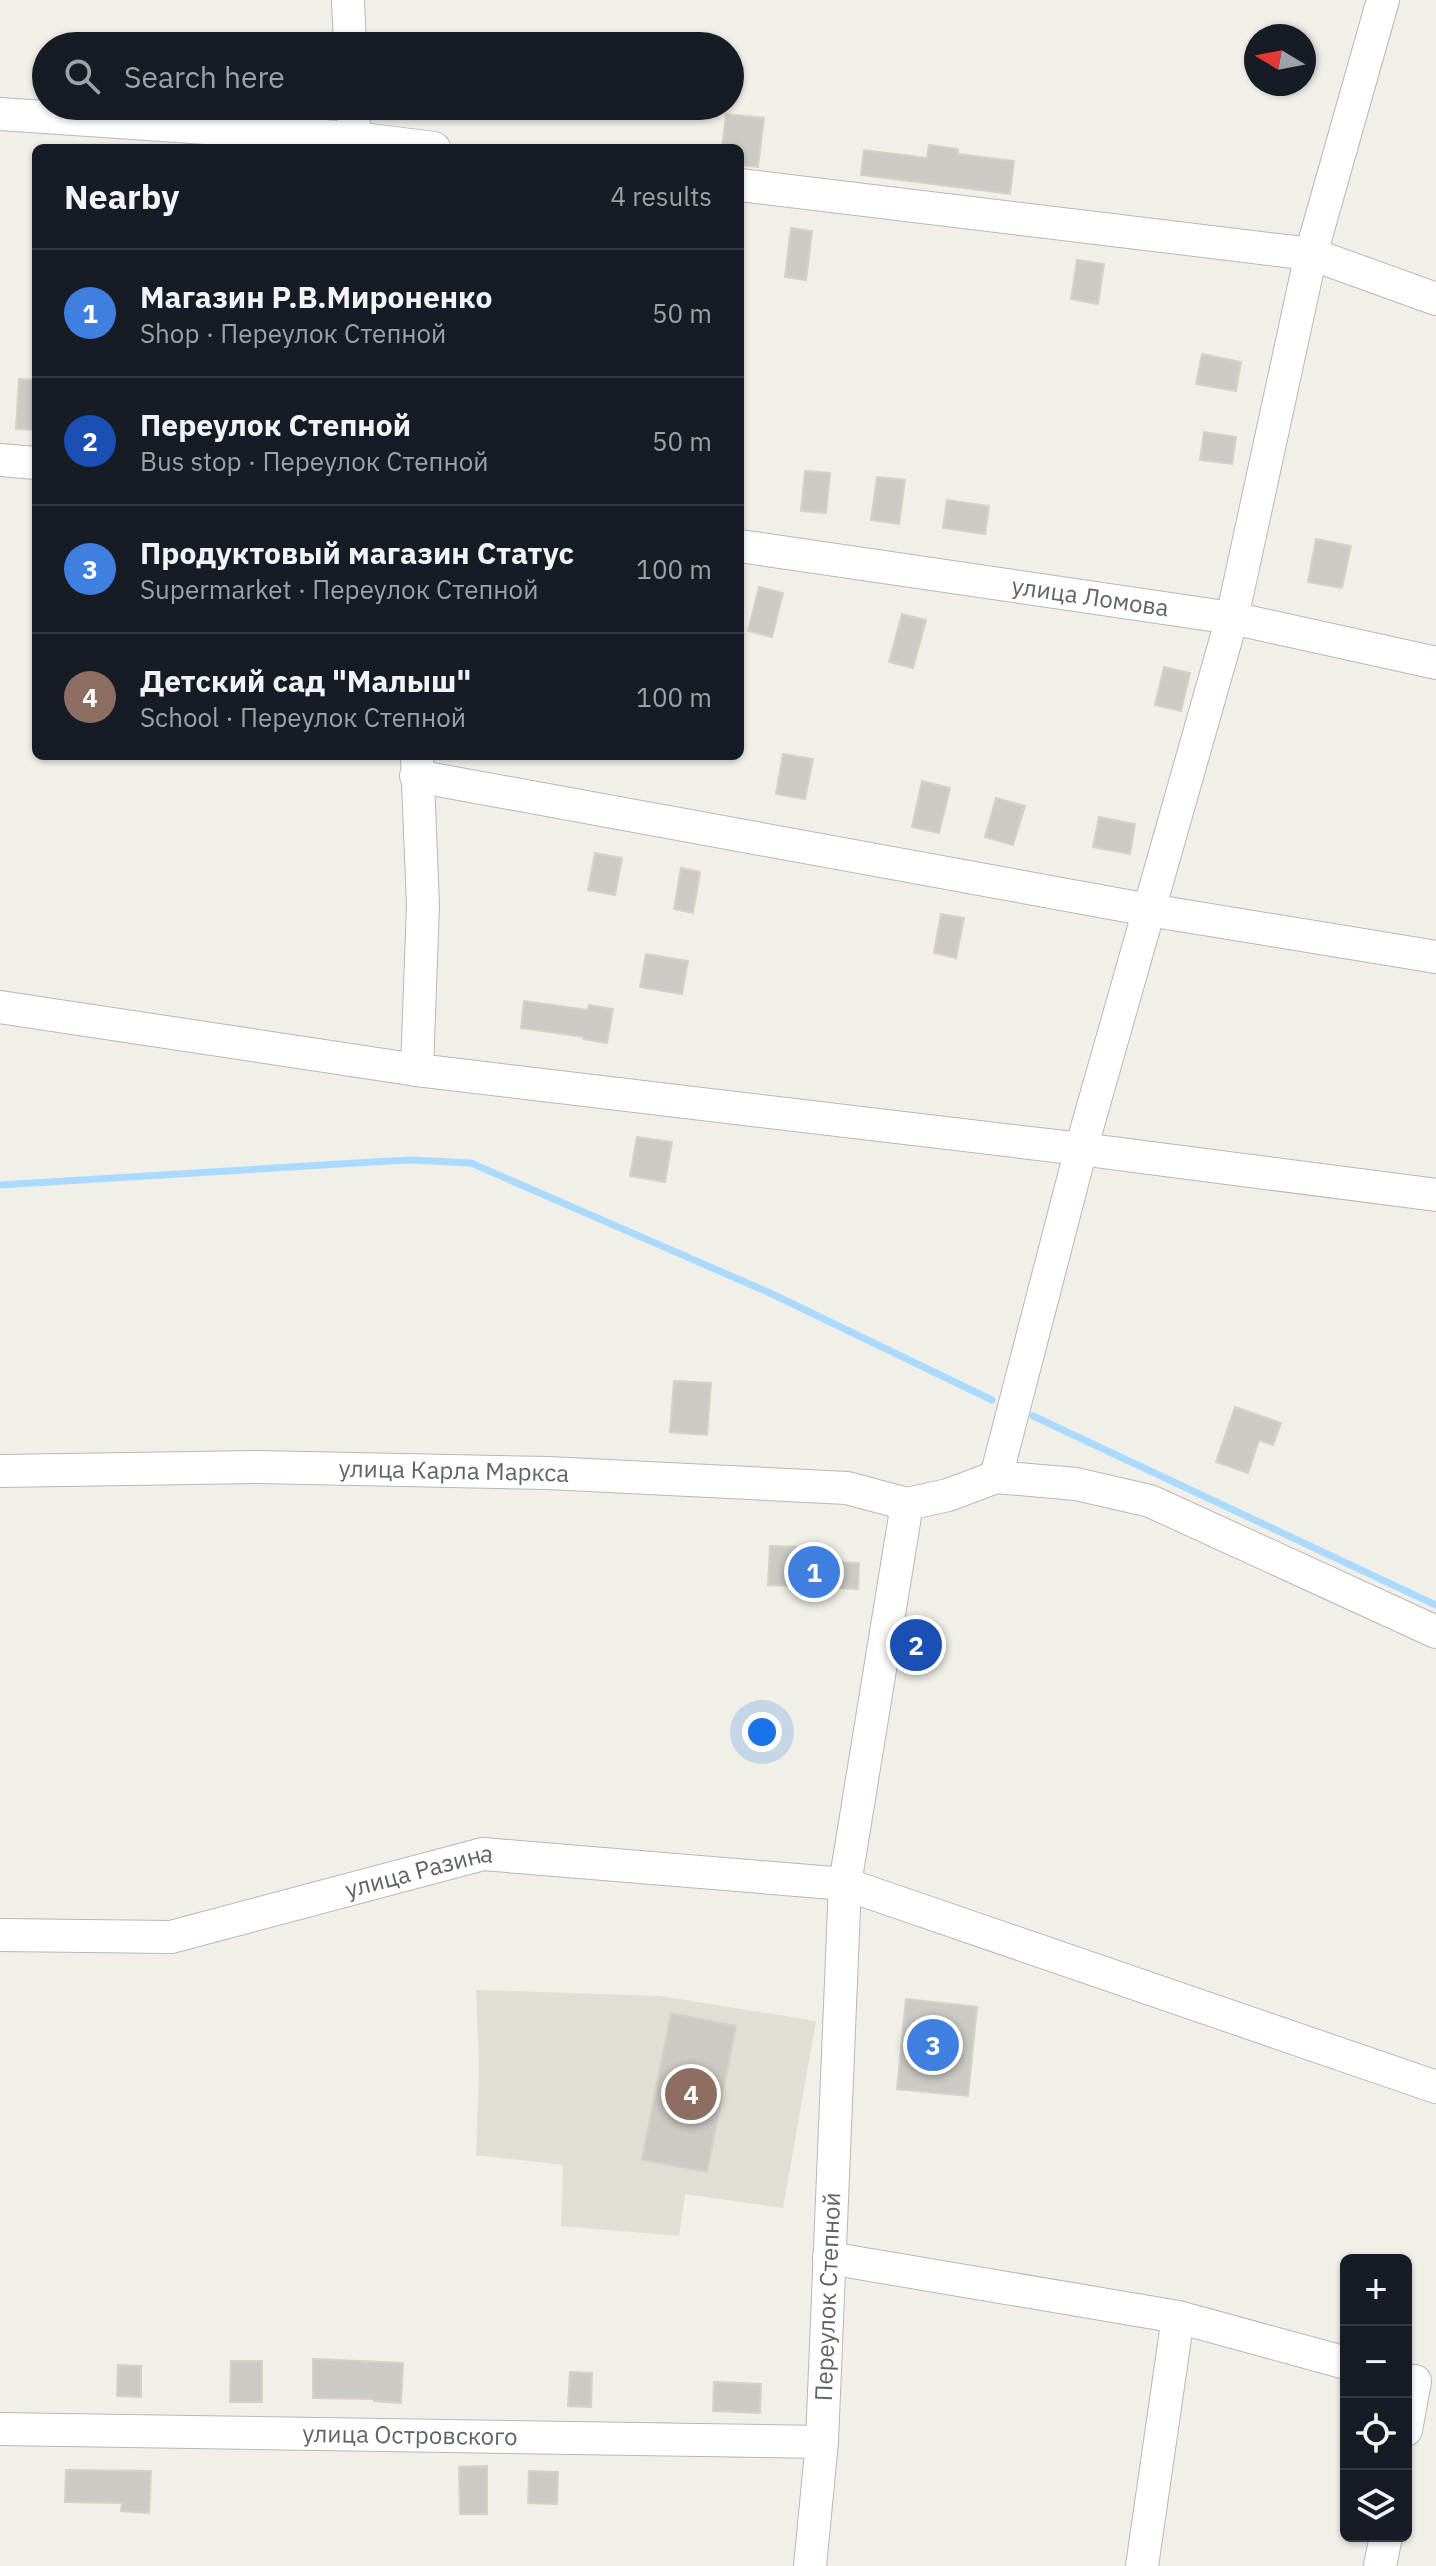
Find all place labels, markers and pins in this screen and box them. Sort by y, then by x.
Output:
pin: 1 [788,1542,840,1602]
pin: 2 [890,1615,942,1675]
pin: 3 [907,2015,959,2075]
pin: 4 [665,2064,717,2124]

